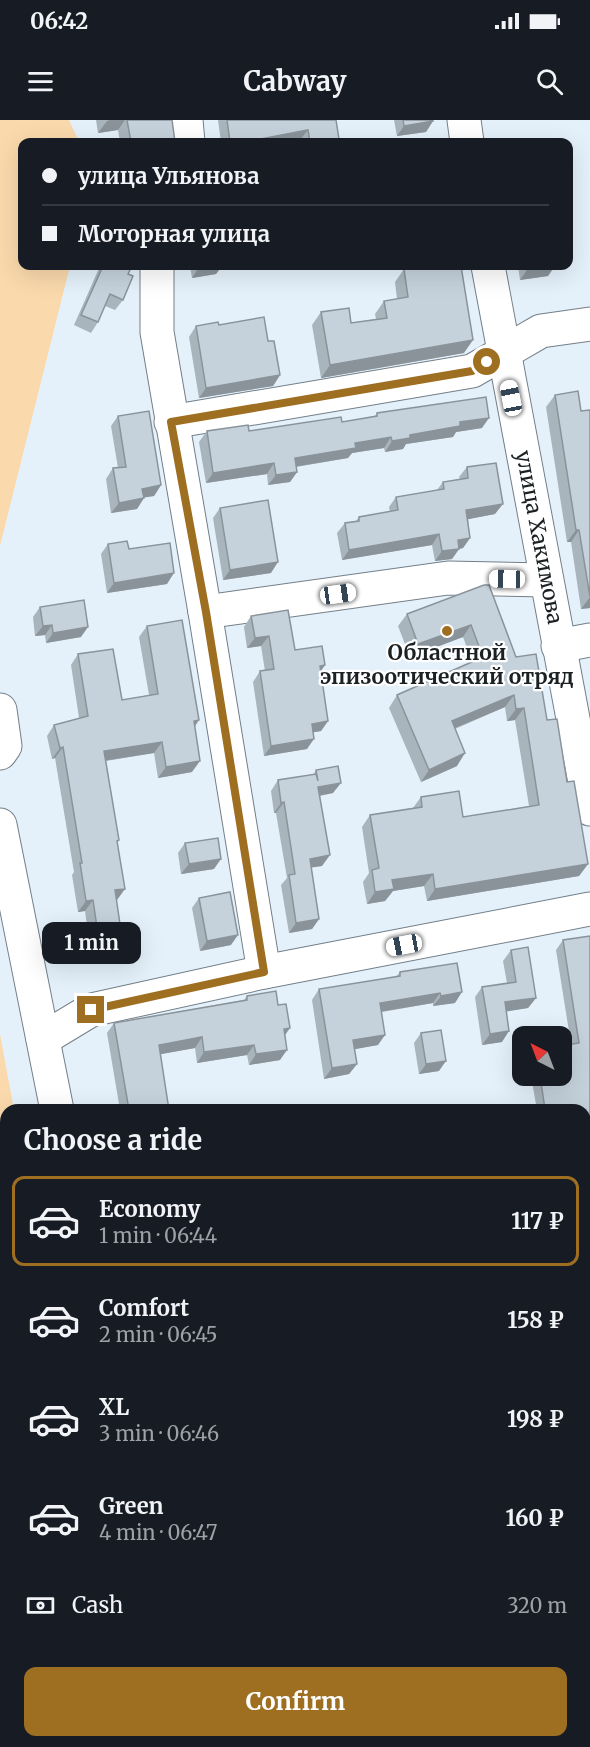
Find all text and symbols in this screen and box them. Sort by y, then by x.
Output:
text: 06:42 [30,7,88,35]
text: Cabway [243,64,347,98]
icon: menu [24,65,57,98]
icon: search [533,65,566,98]
text: улица Ульянова [78,162,259,190]
text: Моторная улица [78,220,270,248]
route start [473,348,500,375]
car [499,379,523,417]
street label: улица Хакимова [510,448,569,626]
car [489,570,525,588]
car [319,583,357,605]
marker: Областной эпизоотический отряд [440,624,454,638]
place label: Областной эпизоотический отряд [320,639,574,690]
callout: 1 min [42,923,140,965]
text: 1 min [64,930,119,955]
car [385,933,423,957]
route end [77,996,104,1023]
north arrow [512,1026,572,1086]
map controls [512,1026,572,1086]
text: Choose a ride [24,1123,202,1157]
icon: car [27,1194,81,1248]
text: Economy [99,1195,200,1223]
text: 117 ₽ [511,1207,564,1235]
text: 1 min · 06:44 [99,1223,217,1248]
icon: car [27,1293,81,1347]
text: Comfort [99,1294,189,1322]
text: 158 ₽ [507,1306,564,1334]
text: 2 min · 06:45 [99,1322,217,1347]
icon: car [27,1392,81,1446]
text: XL [99,1393,129,1421]
text: 198 ₽ [507,1405,564,1433]
text: 3 min · 06:46 [99,1421,219,1446]
icon: car [27,1491,81,1545]
text: Green [99,1492,163,1520]
text: 160 ₽ [506,1504,564,1532]
text: 4 min · 06:47 [99,1520,217,1545]
icon: cash [24,1589,57,1622]
text: Cash [72,1591,123,1619]
text: 320 m [507,1593,567,1618]
button: Confirm [24,1667,567,1736]

